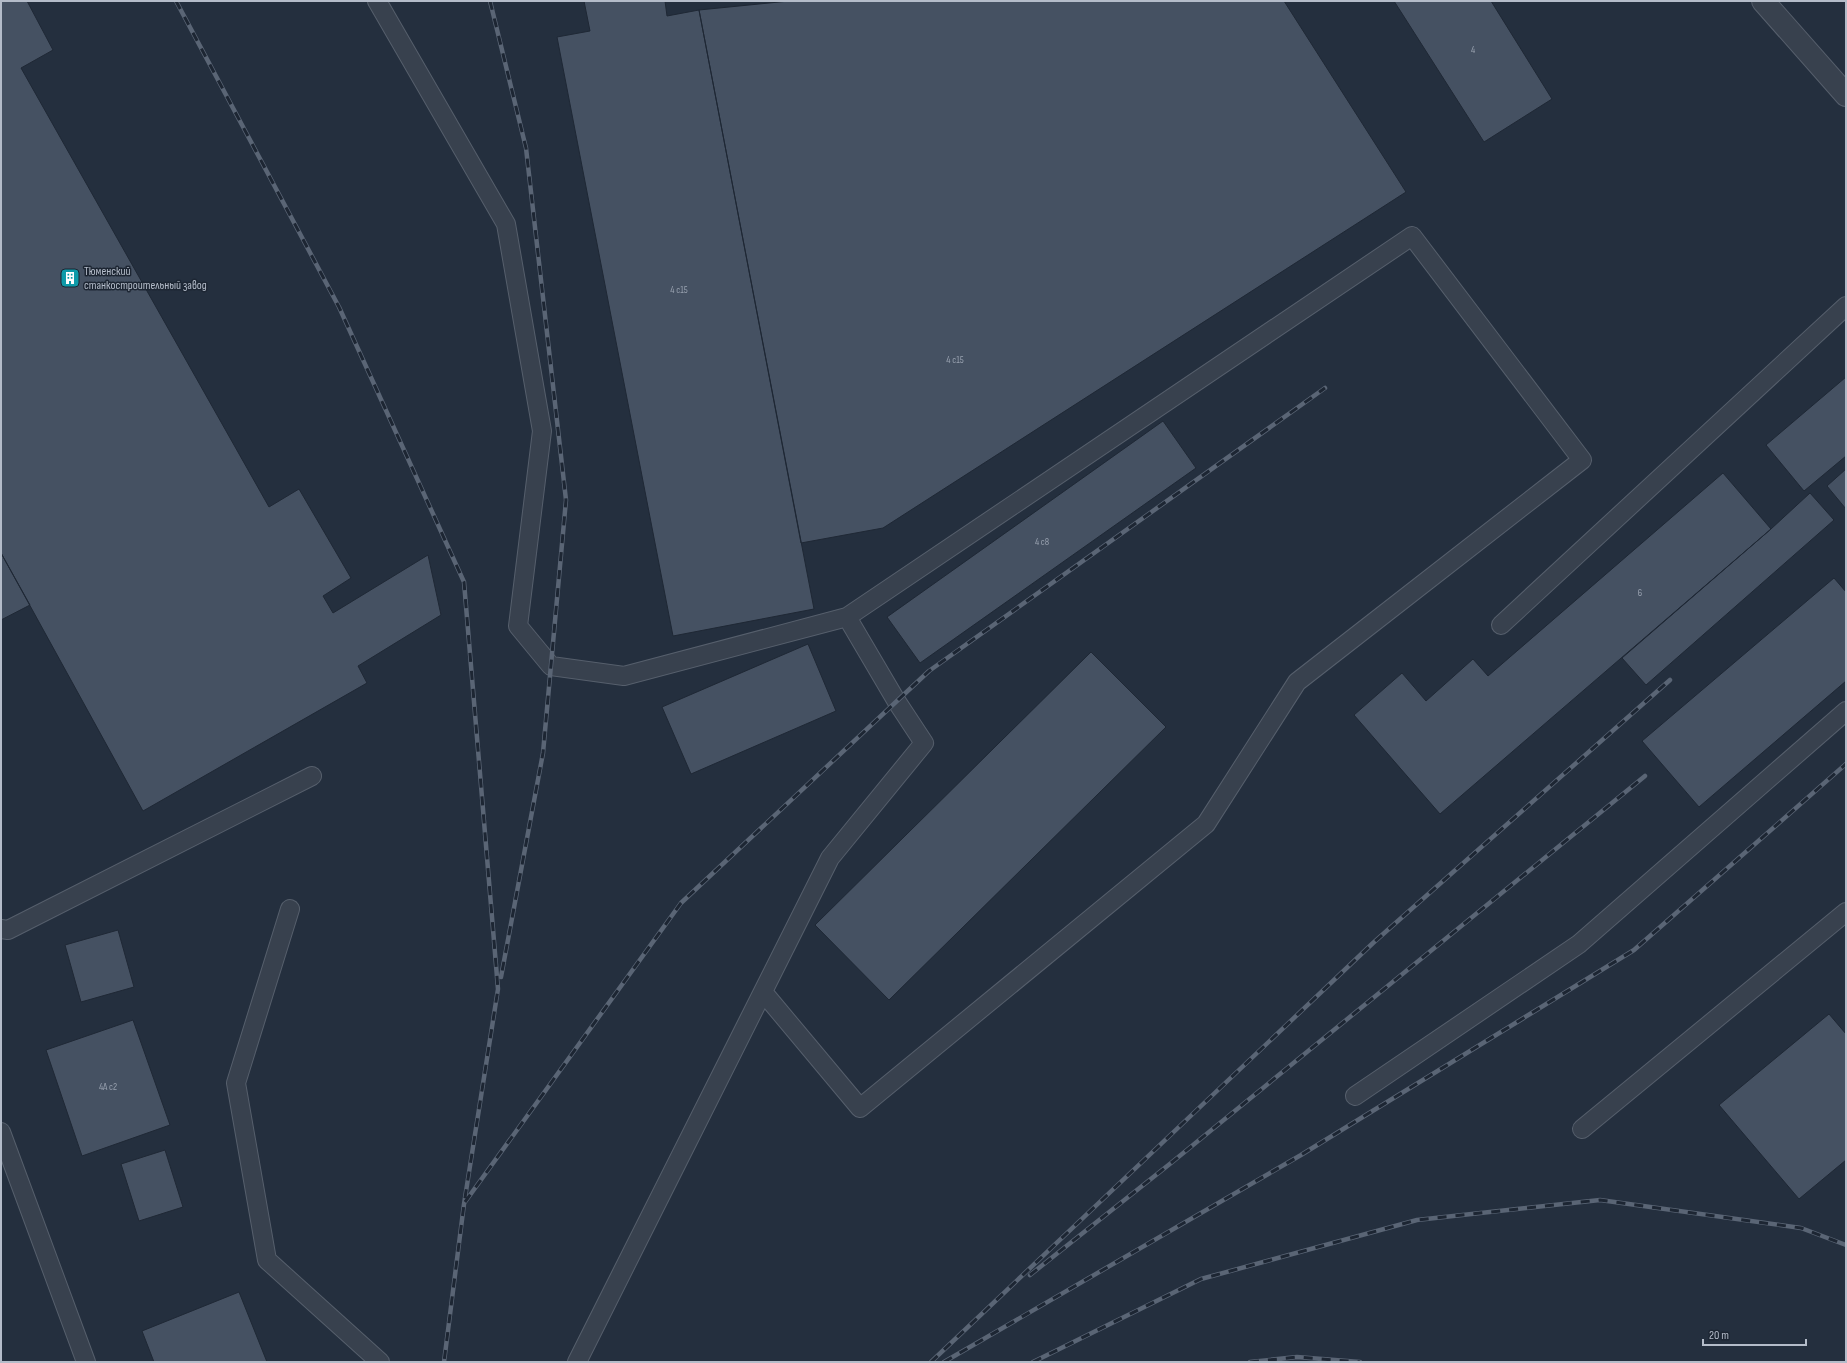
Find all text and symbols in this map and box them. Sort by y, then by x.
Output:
house number: 4 [1471,44,1475,56]
place label: Тюменский станкостроительный завод [84,264,207,293]
building icon: Тюменский станкостроительный завод [59,267,81,289]
house number: 4 с15 [670,284,688,296]
house number: 4 с15 [946,354,964,366]
house number: 4 с8 [1035,536,1049,548]
house number: 6 [1638,587,1642,599]
house number: 4А с2 [99,1081,117,1093]
scale bar [1703,1321,1806,1347]
text: 20 m [1709,1328,1729,1343]

